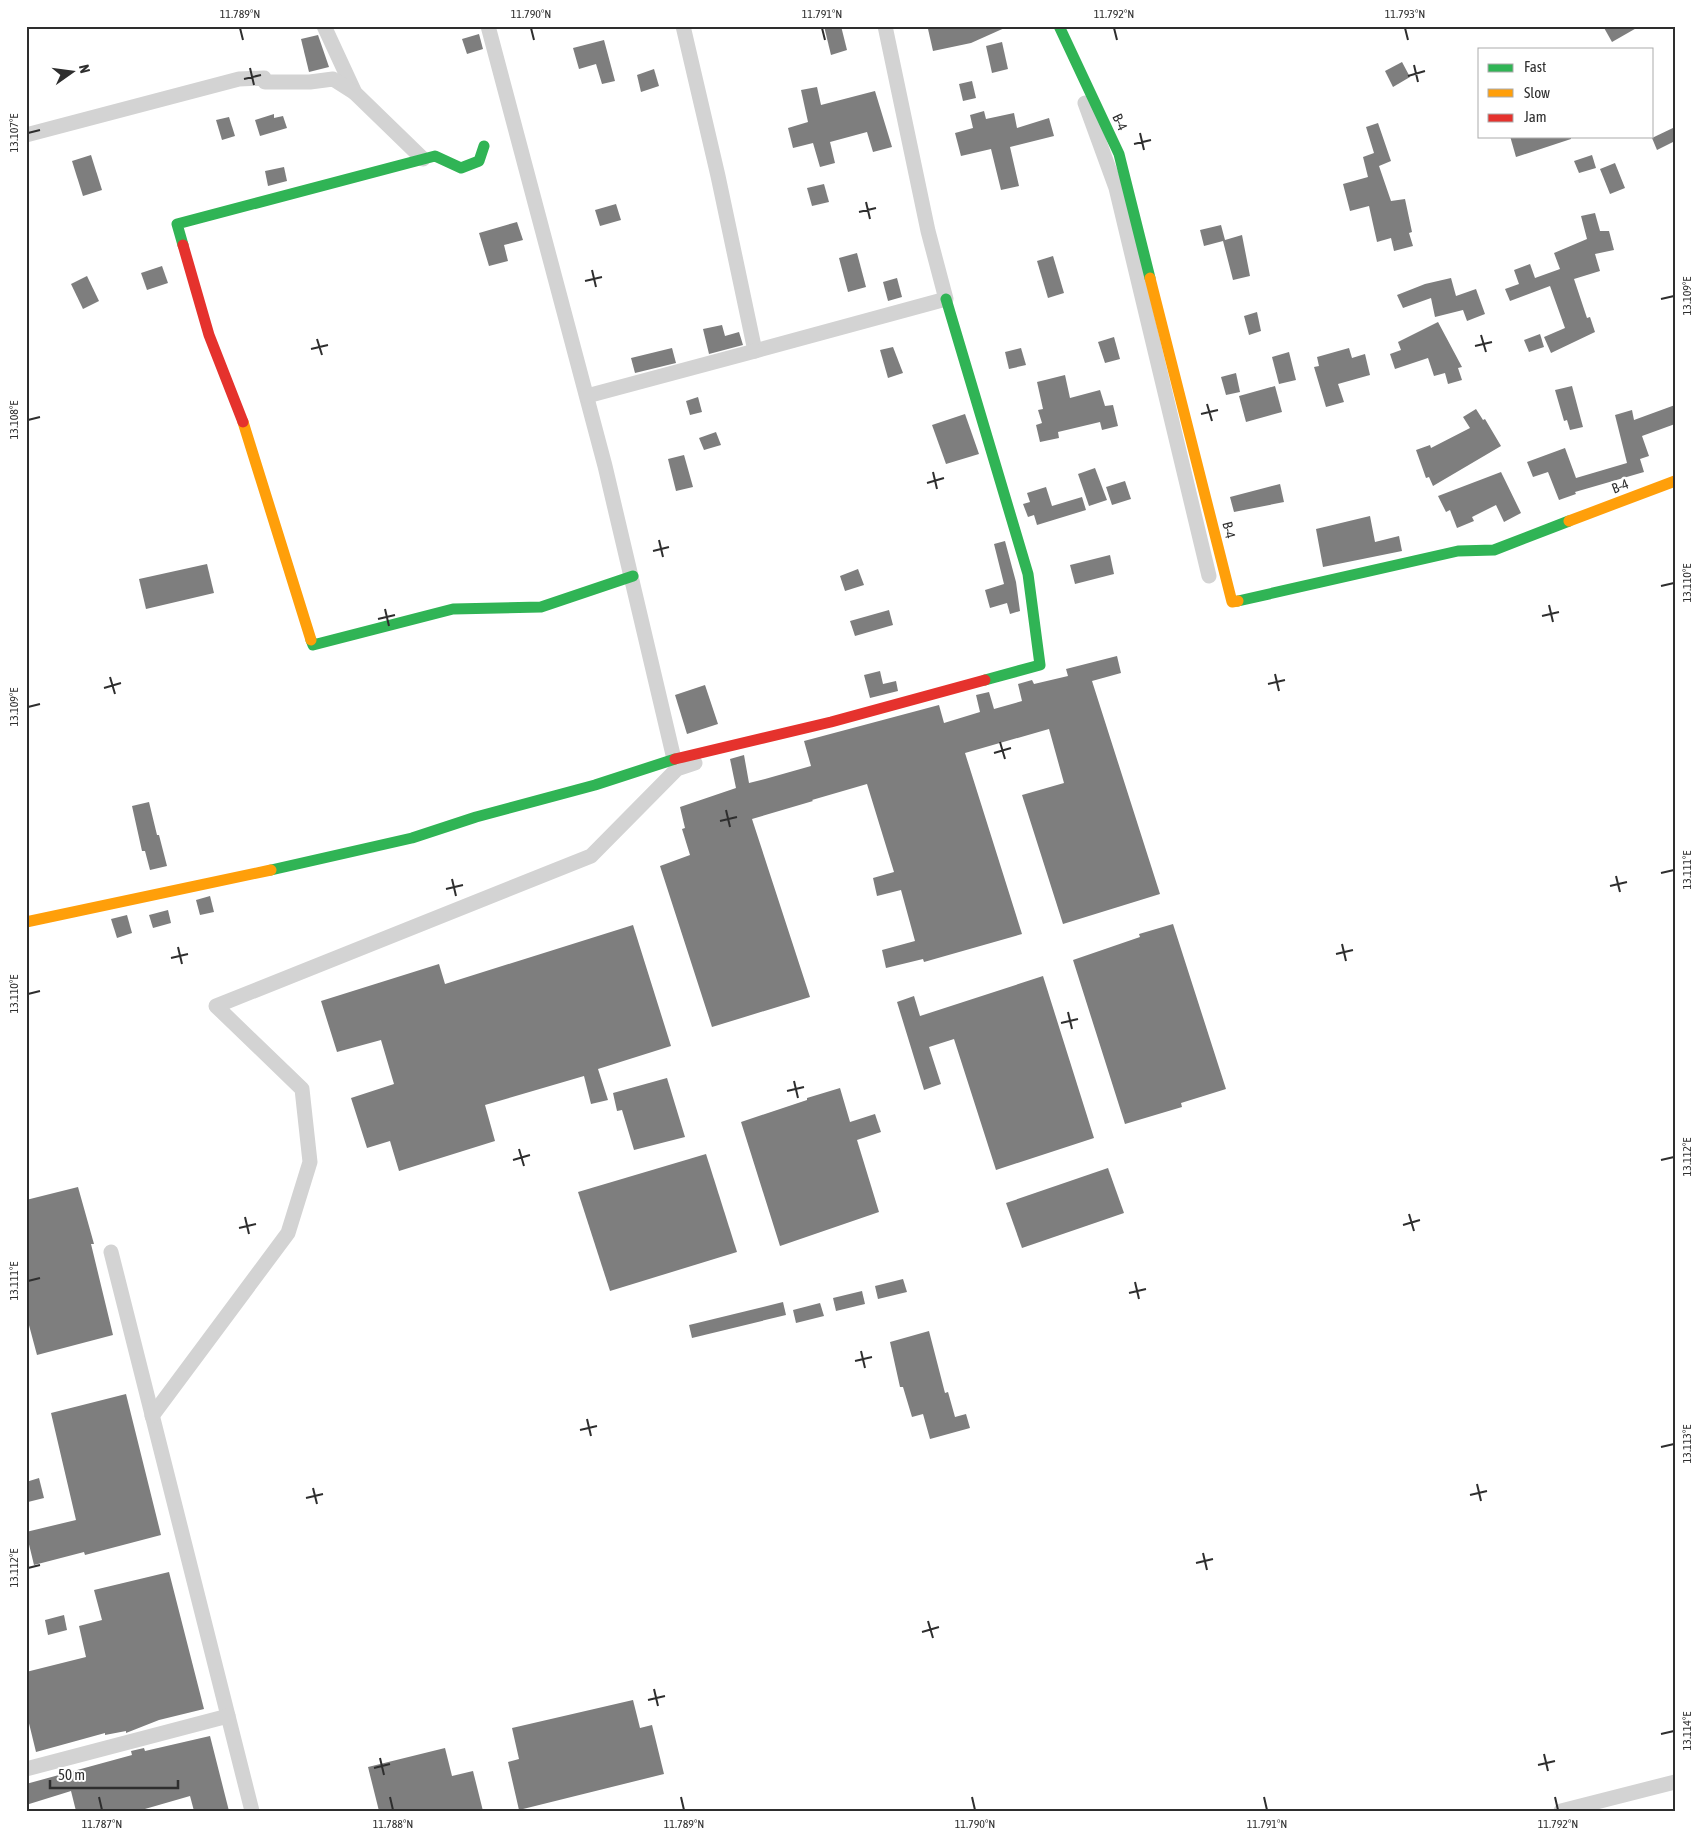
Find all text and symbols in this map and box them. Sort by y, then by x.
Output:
text: 11.789°N [220,7,260,21]
text: 11.790°N [511,7,551,21]
text: 11.791°N [802,7,842,21]
text: 11.792°N [1094,7,1134,21]
text: 11.793°N [1385,7,1425,21]
north arrow [48,48,98,98]
legend [1478,48,1654,138]
text: Fast [1524,58,1546,75]
text: N [76,63,93,75]
text: Slow [1524,84,1550,101]
text: Jam [1524,108,1547,125]
street label: B-4 [1109,111,1131,133]
text: 13.107°E [7,114,21,152]
text: 13.109°E [1680,277,1694,315]
text: 13.108°E [7,401,21,439]
street label: B-4 [1609,475,1631,496]
street label: B-4 [1219,520,1239,540]
text: 13.110°E [1680,564,1694,602]
text: 13.109°E [7,688,21,726]
text: 13.111°E [1680,851,1694,889]
text: 13.110°E [7,975,21,1013]
text: 13.112°E [1680,1138,1694,1176]
text: 13.111°E [7,1262,21,1300]
text: 13.113°E [1680,1425,1694,1463]
text: 13.112°E [7,1549,21,1587]
text: 13.114°E [1680,1712,1694,1750]
scale bar [50,1757,178,1789]
text: 50 m [58,1766,85,1783]
text: 11.787°N [82,1817,122,1831]
text: 11.788°N [373,1817,413,1831]
text: 11.789°N [664,1817,704,1831]
text: 11.790°N [955,1817,995,1831]
text: 11.791°N [1247,1817,1287,1831]
text: 11.792°N [1538,1817,1578,1831]

